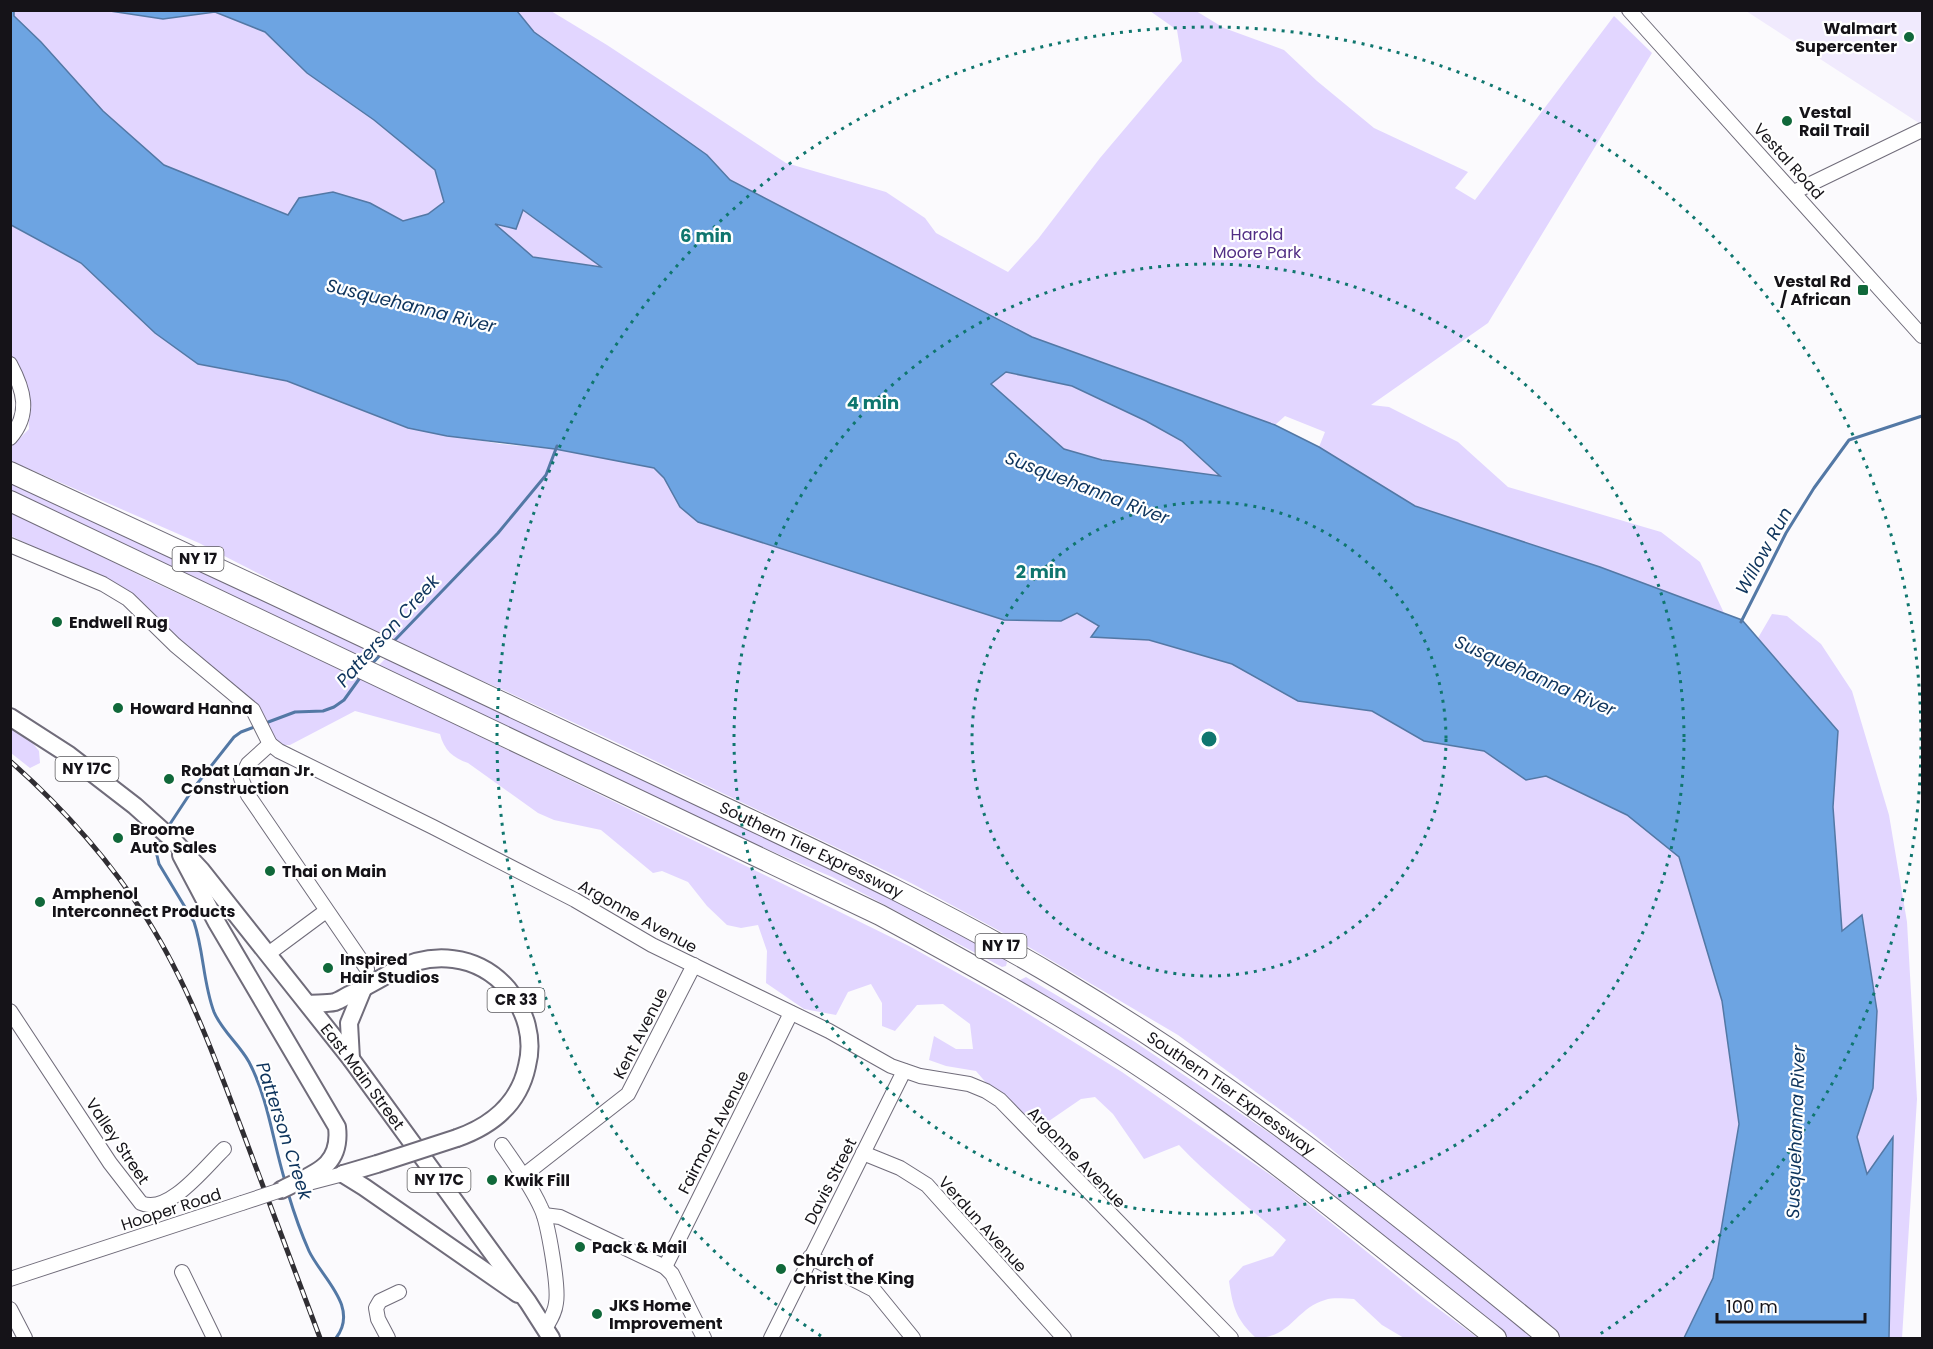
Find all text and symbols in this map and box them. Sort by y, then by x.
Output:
place label: Walmart Supercenter [1795,17,1897,58]
marker: Walmart Supercenter [1902,30,1916,44]
place label: Vestal Rail Trail [1799,101,1870,142]
marker: Vestal Rail Trail [1780,114,1794,128]
street label: Vestal Road [1748,118,1829,205]
text: 6 min [680,223,732,248]
park label: Harold Moore Park [1213,223,1302,264]
place label: Vestal Rd / African [1774,270,1851,311]
water label: Susquehanna River [324,272,500,339]
marker: Vestal Rd / African [1856,283,1870,297]
text: 4 min [847,390,899,415]
water label: Susquehanna River [1002,445,1174,531]
water label: Willow Run [1729,503,1798,599]
road number: NY 17 [172,547,224,571]
text: 2 min [1016,559,1066,584]
water label: Patterson Creek [330,568,445,692]
place label: Endwell Rug [69,611,168,634]
marker: Endwell Rug [50,615,64,629]
water label: Susquehanna River [1451,629,1621,723]
place label: Howard Hanna [130,697,253,720]
marker: Howard Hanna [111,701,125,715]
centre of rings [1199,729,1219,749]
road number: NY 17C [56,757,118,781]
place label: Robat Laman Jr. Construction [181,759,314,800]
marker: Robat Laman Jr. Construction [162,772,176,786]
street label: Southern Tier Expressway [716,796,907,904]
place label: Broome Auto Sales [130,818,217,859]
marker: Broome Auto Sales [111,831,125,845]
place label: Thai on Main [282,860,387,883]
marker: Thai on Main [263,864,277,878]
street label: Argonne Avenue [574,874,701,959]
place label: Amphenol Interconnect Products [52,882,235,923]
marker: Amphenol Interconnect Products [33,895,47,909]
road number: NY 17 [976,934,1026,958]
place label: Inspired Hair Studios [340,948,439,989]
marker: Inspired Hair Studios [321,961,335,975]
street label: Kent Avenue [608,983,673,1083]
road number: CR 33 [488,988,544,1012]
street label: East Main Street [315,1019,410,1135]
street label: Southern Tier Expressway [1142,1026,1320,1161]
water label: Susquehanna River [1780,1043,1811,1219]
water label: Patterson Creek [250,1059,319,1204]
street label: Fairmont Avenue [672,1066,755,1198]
street label: Valley Street [80,1094,155,1189]
street label: Argonne Avenue [1022,1102,1131,1213]
street label: Davis Street [799,1134,862,1229]
road number: NY 17C [408,1168,470,1192]
place label: Kwik Fill [504,1169,570,1192]
street label: Verdun Avenue [933,1171,1032,1278]
marker: Kwik Fill [485,1173,499,1187]
street label: Hooper Road [118,1182,224,1237]
place label: Pack & Mail [592,1236,687,1259]
marker: Pack & Mail [573,1240,587,1254]
place label: Church of Christ the King [793,1249,914,1290]
marker: Church of Christ the King [774,1262,788,1276]
scale bar [1717,1286,1866,1324]
place label: JKS Home Improvement [609,1294,723,1335]
text: 100 m [1726,1294,1778,1319]
marker: JKS Home Improvement [590,1307,604,1321]

